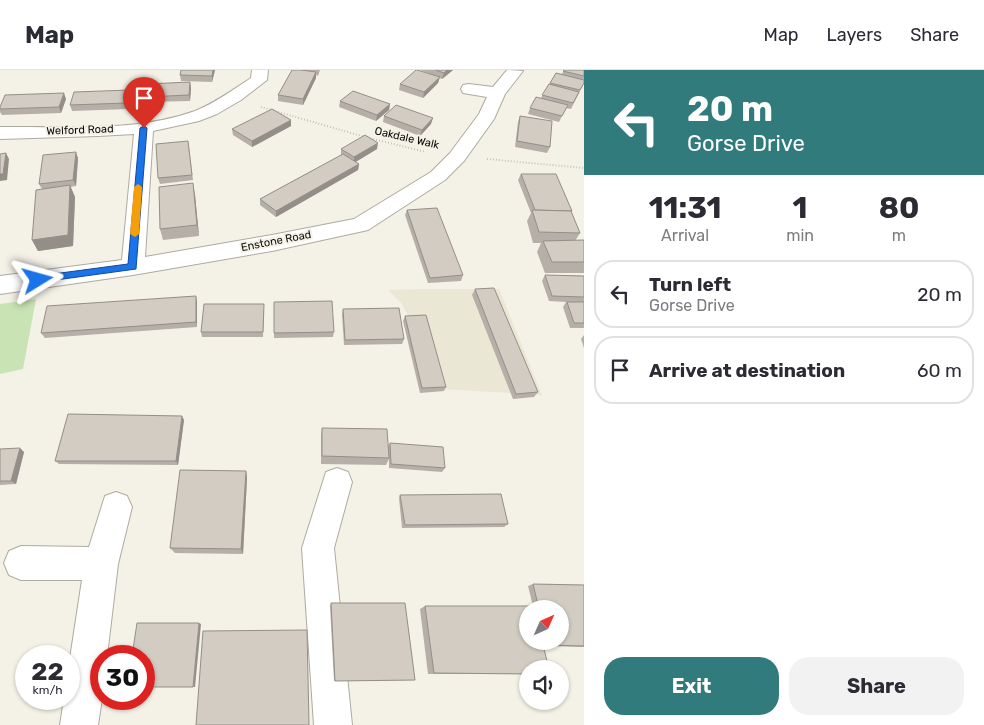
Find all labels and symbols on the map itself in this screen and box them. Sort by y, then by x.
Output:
pin [123,77,165,128]
street label: Welford Road [46,122,114,138]
street label: Oakdale Walk [373,124,441,152]
street label: Enstone Road [240,228,312,254]
position arrow [11,253,63,305]
north arrow [519,600,569,650]
speed limit sign: 30 [90,645,155,710]

